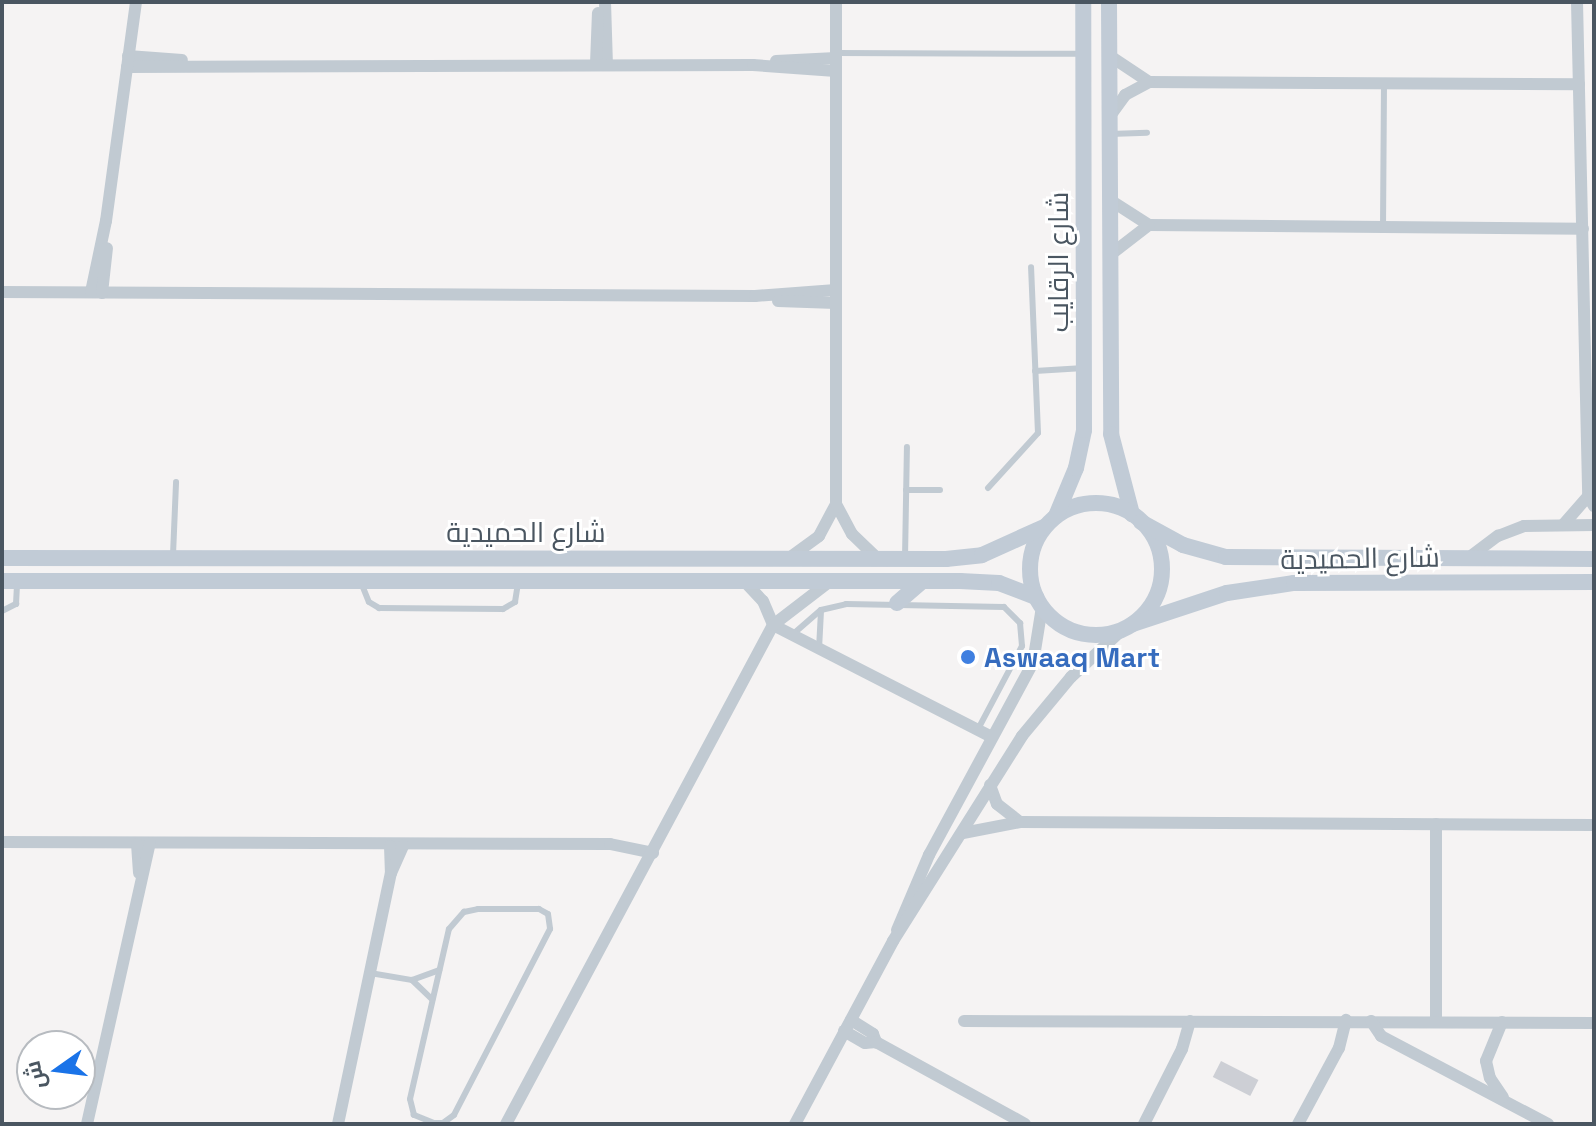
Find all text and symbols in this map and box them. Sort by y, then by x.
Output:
street label: شارع الرقايب [1041,192,1075,332]
street label: شارع الحميدية [446,515,606,549]
street label: شارع الحميدية [1280,540,1440,576]
place label: Aswaaq Mart [984,640,1160,674]
marker: Aswaaq Mart [959,648,977,666]
north arrow [16,1030,96,1110]
text: ش [18,1058,52,1092]

